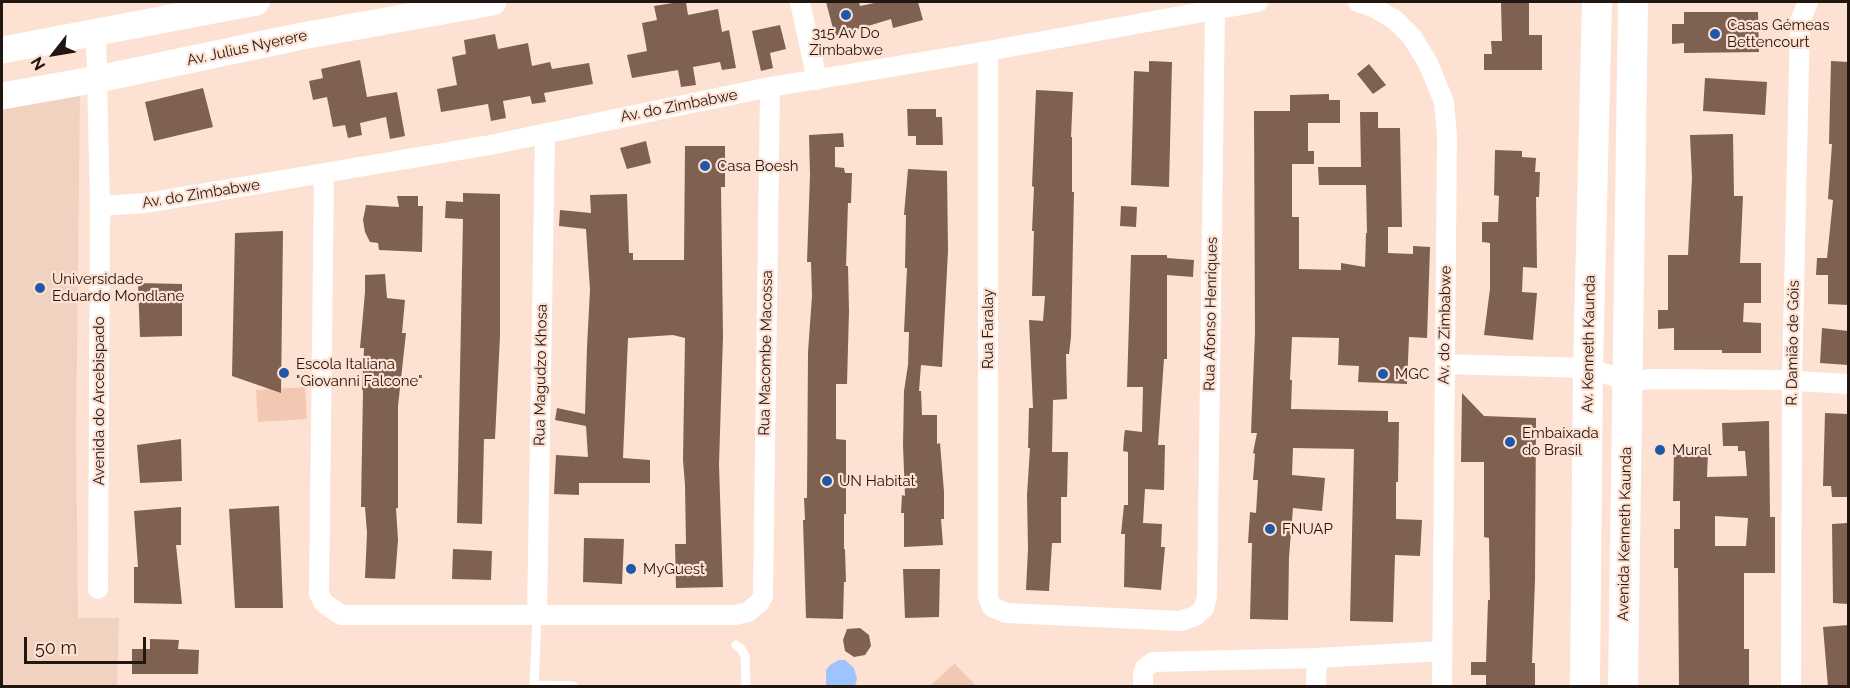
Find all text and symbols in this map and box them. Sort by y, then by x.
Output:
marker: 315 Av Do Zimbabwe [839,8,853,22]
place label: Casas Gémeas Bettencourt [1727,16,1830,51]
north arrow [24,24,84,84]
place label: 315 Av Do Zimbabwe [809,24,883,59]
street label: Av. Julius Nyerere [185,26,309,70]
marker: Casas Gémeas Bettencourt [1708,27,1722,41]
text: N [27,53,49,74]
street label: Av. do Zimbabwe [619,86,739,126]
place label: Casa Boesh [717,157,798,175]
marker: Casa Boesh [698,159,712,173]
street label: Av. do Zimbabwe [141,176,261,212]
street label: Rua Afonso Henriques [1201,237,1221,391]
street label: Av. do Zimbabwe [1435,265,1455,385]
place label: Universidade Eduardo Mondlane [52,270,184,305]
street label: Rua Macombe Macossa [756,270,776,436]
street label: Av. Kenneth Kaunda [1579,275,1599,413]
street label: R. Damião de Góis [1783,280,1803,406]
marker: Universidade Eduardo Mondlane [33,281,47,295]
street label: Rua Faralay [979,289,997,369]
street label: Rua Magudzo Khosa [531,304,551,446]
street label: Avenida do Arcebispado [90,316,108,486]
place label: Escola Italiana "Giovanni Falcone" [296,355,423,390]
place label: MGC [1395,365,1429,383]
marker: Escola Italiana "Giovanni Falcone" [277,366,291,380]
marker: MGC [1376,367,1390,381]
place label: Embaixada do Brasil [1522,424,1599,459]
marker: Embaixada do Brasil [1503,435,1517,449]
place label: Mural [1672,441,1712,459]
marker: Mural [1653,443,1667,457]
street label: Avenida Kenneth Kaunda [1614,447,1636,621]
place label: UN Habitat [839,472,916,490]
marker: UN Habitat [820,474,834,488]
place label: FNUAP [1282,520,1333,538]
marker: FNUAP [1263,522,1277,536]
place label: MyGuest [643,560,705,578]
marker: MyGuest [624,562,638,576]
scale bar [27,625,148,663]
text: 50 m [35,637,77,658]

